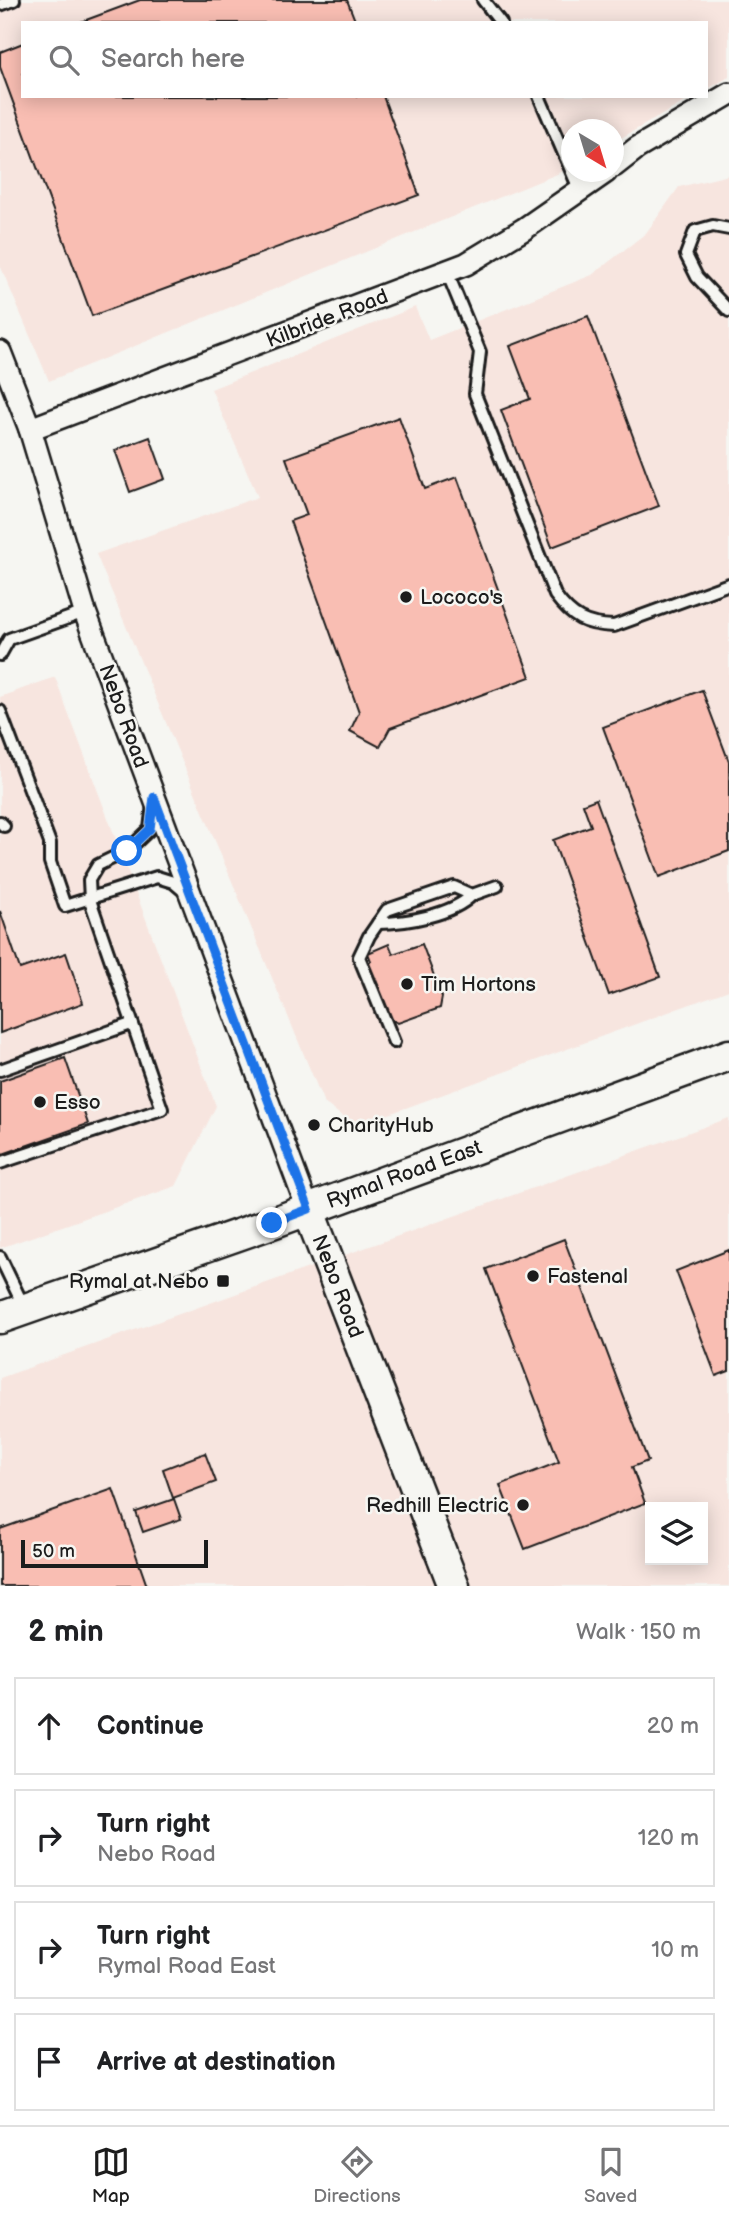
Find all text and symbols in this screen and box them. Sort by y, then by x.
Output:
search box [21,21,708,98]
icon: search [45,41,83,79]
text: Search here [101,44,245,75]
north arrow [561,119,624,182]
street label: Kilbride Road [263,284,392,353]
place label: Lococo's [420,585,503,610]
marker: Lococo's [398,589,414,605]
street label: Nebo Road [93,661,154,771]
route start [111,835,142,866]
place label: Tim Hortons [421,972,536,997]
marker: Tim Hortons [399,976,415,992]
place label: Esso [54,1090,101,1115]
marker: Esso [32,1094,48,1110]
place label: CharityHub [328,1113,434,1138]
marker: CharityHub [306,1117,322,1133]
street label: Rymal Road East [323,1135,486,1214]
route end [256,1207,287,1238]
street label: Nebo Road [306,1231,369,1341]
place label: Fastenal [547,1264,628,1289]
marker: Fastenal [525,1268,541,1284]
place label: Rymal at Nebo [69,1269,209,1294]
marker: Rymal at Nebo [215,1273,231,1289]
place label: Redhill Electric [366,1493,509,1518]
marker: Redhill Electric [515,1497,531,1513]
map controls [645,1502,708,1565]
button: layers [645,1502,708,1565]
scale bar [21,1537,208,1569]
text: 50 m [32,1540,75,1563]
text: 2 min [28,1614,104,1650]
text: Walk · 150 m [576,1618,701,1646]
icon: ahead [30,1707,68,1745]
text: Continue [97,1711,204,1742]
text: 20 m [647,1712,699,1740]
text: Turn right [97,1809,210,1840]
icon: right [30,1819,68,1857]
text: 120 m [638,1824,699,1852]
text: Nebo Road [97,1840,216,1868]
text: Turn right [97,1921,210,1952]
icon: right [30,1931,68,1969]
text: 10 m [651,1936,699,1964]
text: Rymal Road East [97,1952,276,1980]
icon: arrive [30,2043,68,2081]
text: Arrive at destination [97,2047,336,2078]
tab: Map [92,2143,130,2208]
tab: Directions [313,2143,401,2208]
tab: Saved [584,2143,637,2208]

